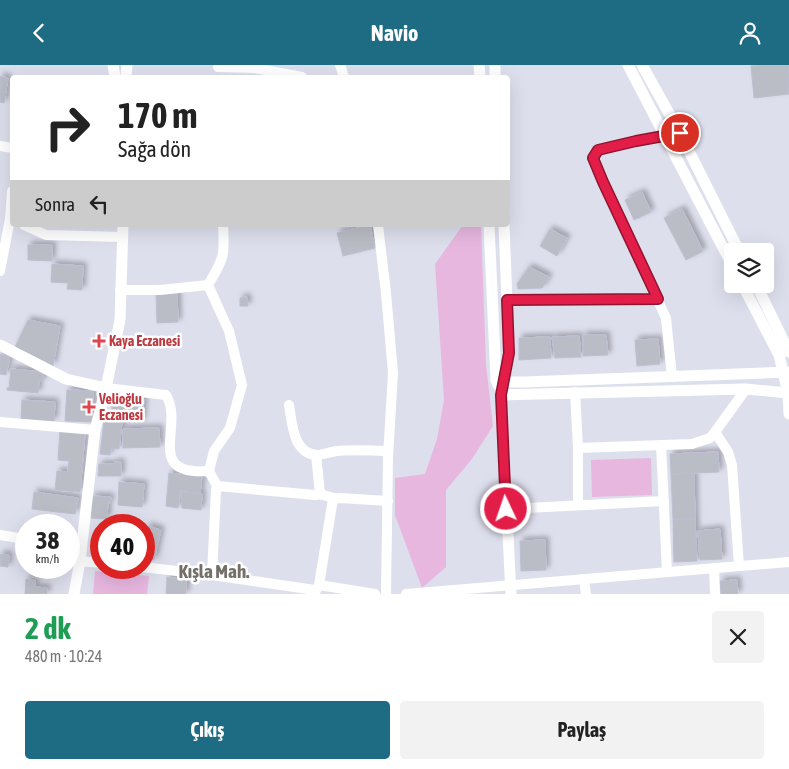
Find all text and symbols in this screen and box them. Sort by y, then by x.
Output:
icon: back [25,19,53,47]
icon: person [736,19,764,47]
text: Navio [371,20,418,46]
icon: right [35,95,100,160]
text: 170 m [118,95,197,135]
pin [659,112,701,154]
icon: arrive [666,119,694,147]
text: Sağa dön [118,136,191,162]
icon: left [85,190,113,218]
text: Sonra [35,193,75,215]
map controls [724,243,774,293]
button: layers [724,243,774,293]
place label: Kaya Eczanesi [109,333,180,349]
marker: Kaya Eczanesi [93,335,105,347]
place label: Velioğlu Eczanesi [98,391,143,423]
marker: Velioğlu Eczanesi [83,401,95,413]
position arrow [479,482,531,534]
speed limit sign: 40 [90,514,155,579]
text: 38 [36,526,59,554]
text: km/h [36,552,59,566]
district label: Kışla Mah. [178,560,250,582]
text: 2 dk [25,611,71,645]
button: close [712,611,764,663]
text: 480 m · 10:24 [25,647,102,665]
button: Çıkış [25,701,390,759]
button: Paylaş [400,701,764,759]

